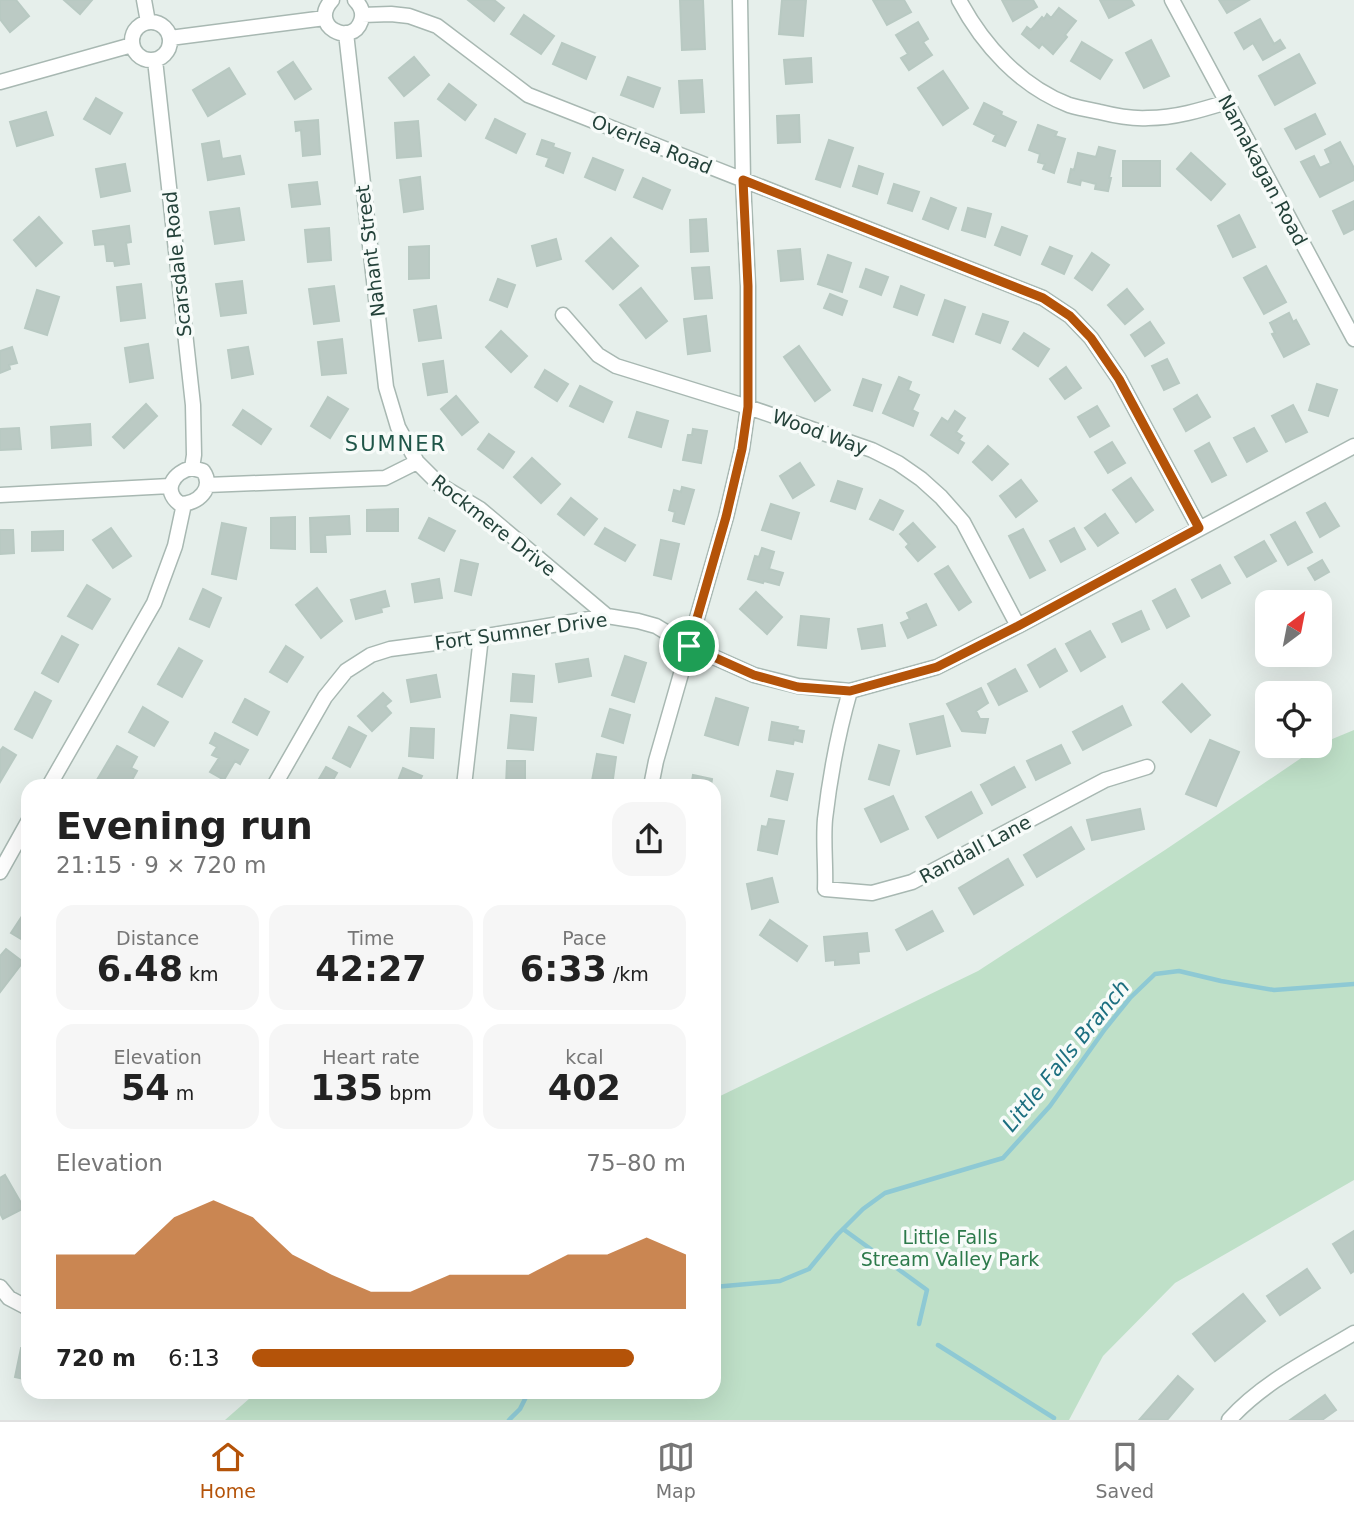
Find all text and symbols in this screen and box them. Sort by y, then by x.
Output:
street label: Namakagan Road [1214,91,1312,249]
street label: Overlea Road [589,110,715,178]
street label: Nahant Street [351,184,389,318]
street label: Scarsdale Road [158,190,196,338]
street label: Wood Way [769,405,871,459]
district label: SUMNER [345,432,447,456]
street label: Rockmere Drive [428,470,560,580]
north arrow [1255,590,1332,667]
map controls [1255,590,1332,758]
street label: Fort Sumner Drive [433,608,609,654]
pin [659,616,719,676]
icon: arrive [670,627,708,665]
button: locate [1255,681,1332,758]
button: share [612,802,686,876]
text: Evening run [56,804,313,848]
street label: Randall Lane [916,810,1034,888]
text: 21:15 · 9 × 720 m [56,852,266,878]
text: Distance [116,927,199,949]
text: Time [348,927,394,949]
text: Pace [562,927,607,949]
text: 6.48 [97,949,183,989]
text: 42:27 [315,949,427,989]
text: 6:33 [520,949,607,989]
text: km [183,963,219,985]
text: /km [607,963,649,985]
water label: Little Falls Branch [998,975,1134,1137]
text: Elevation [114,1046,202,1068]
text: Heart rate [322,1046,420,1068]
text: kcal [565,1046,604,1068]
text: 54 [121,1068,170,1108]
text: 135 [310,1068,383,1108]
text: 402 [548,1068,621,1108]
text: m [170,1082,194,1104]
text: bpm [383,1082,432,1104]
text: Elevation [56,1150,163,1176]
text: 75–80 m [586,1150,686,1176]
park label: Little Falls Stream Valley Park [861,1226,1039,1270]
text: 720 m [56,1345,136,1371]
text: 6:13 [168,1345,220,1371]
tab: Home [200,1438,256,1502]
tab: Map [656,1438,696,1502]
tab: Saved [1095,1438,1154,1502]

